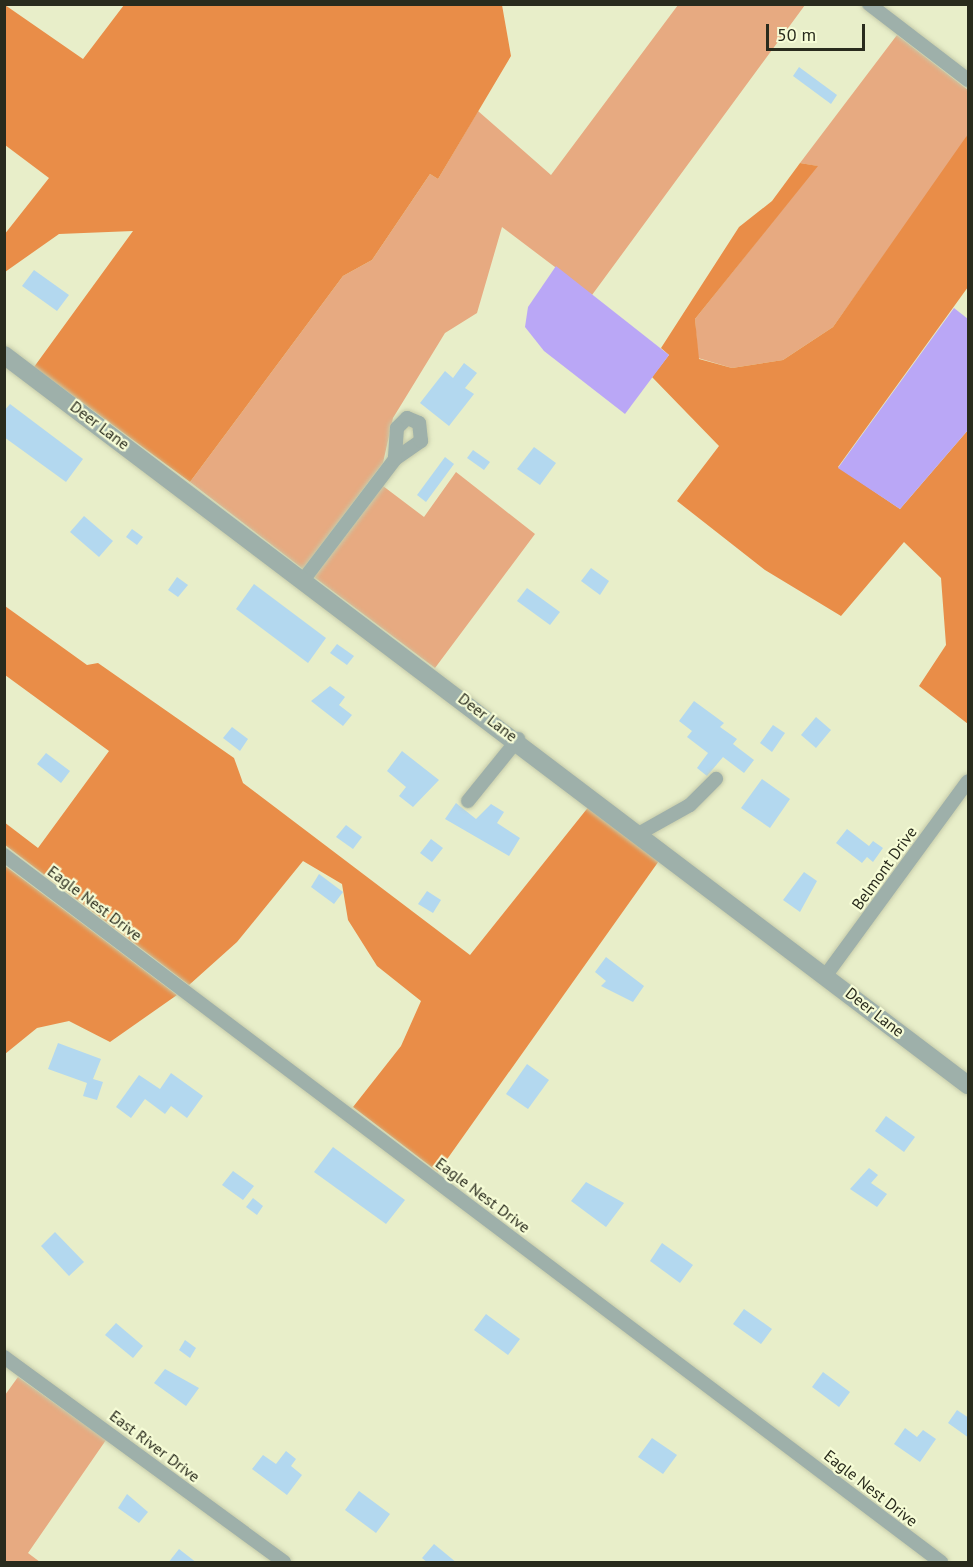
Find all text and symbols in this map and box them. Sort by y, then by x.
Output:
scale bar [769,12,868,50]
text: 50 m [777,23,816,46]
street label: Deer Lane [67,397,133,453]
street label: Deer Lane [455,689,521,745]
street label: Belmont Drive [847,823,921,913]
street label: Eagle Nest Drive [44,861,146,945]
street label: Deer Lane [842,983,908,1041]
street label: Eagle Nest Drive [432,1153,534,1237]
street label: East River Drive [106,1406,204,1486]
street label: Eagle Nest Drive [820,1446,922,1530]

